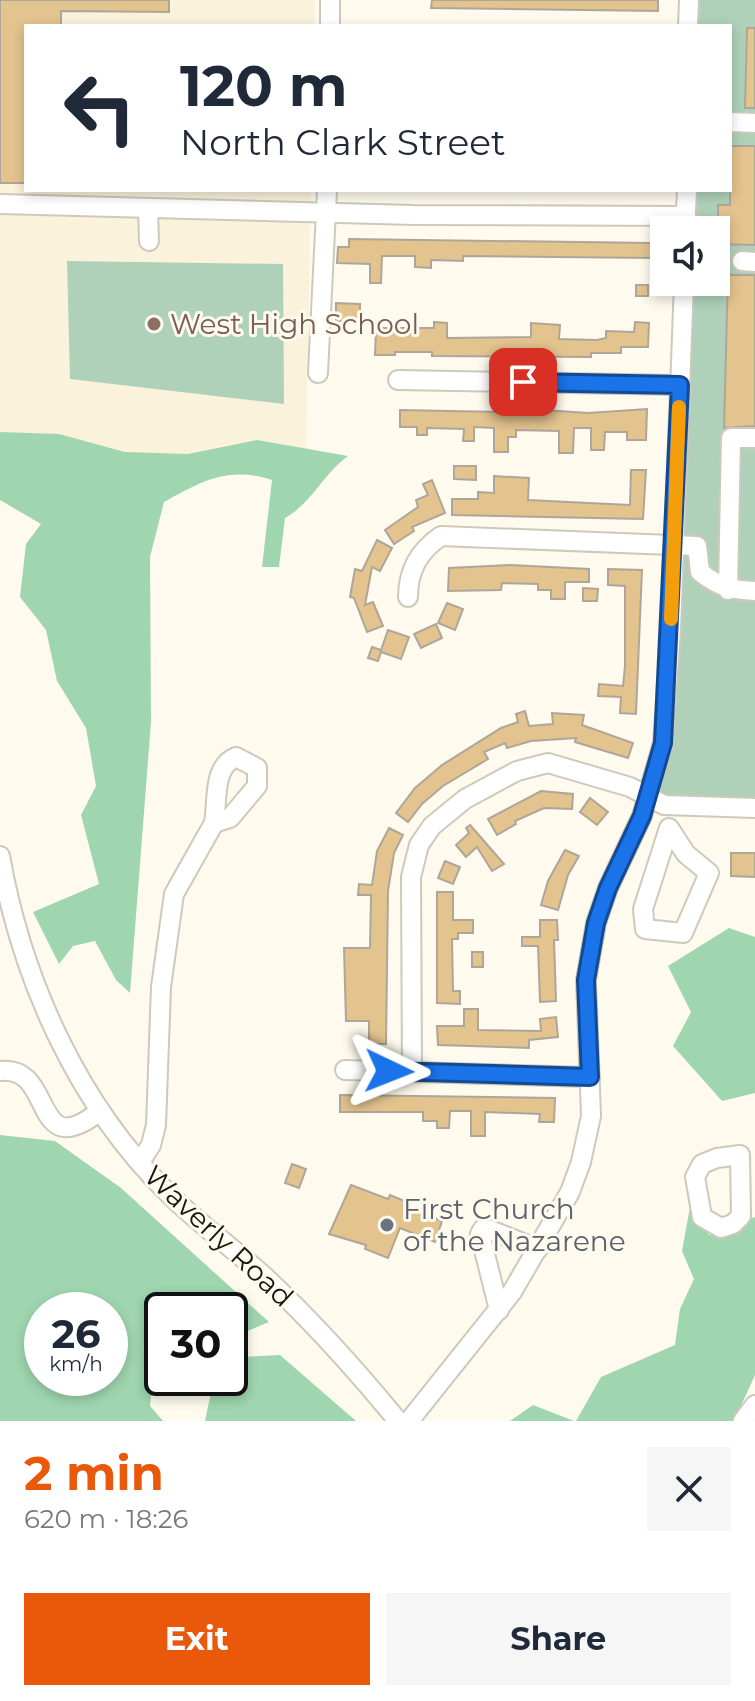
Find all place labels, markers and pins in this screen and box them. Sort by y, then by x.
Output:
place label: West High School [170,307,419,341]
marker: West High School [145,315,163,333]
pin [489,348,557,416]
place label: First Church of the Nazarene [403,1192,626,1258]
marker: First Church of the Nazarene [378,1216,396,1234]

